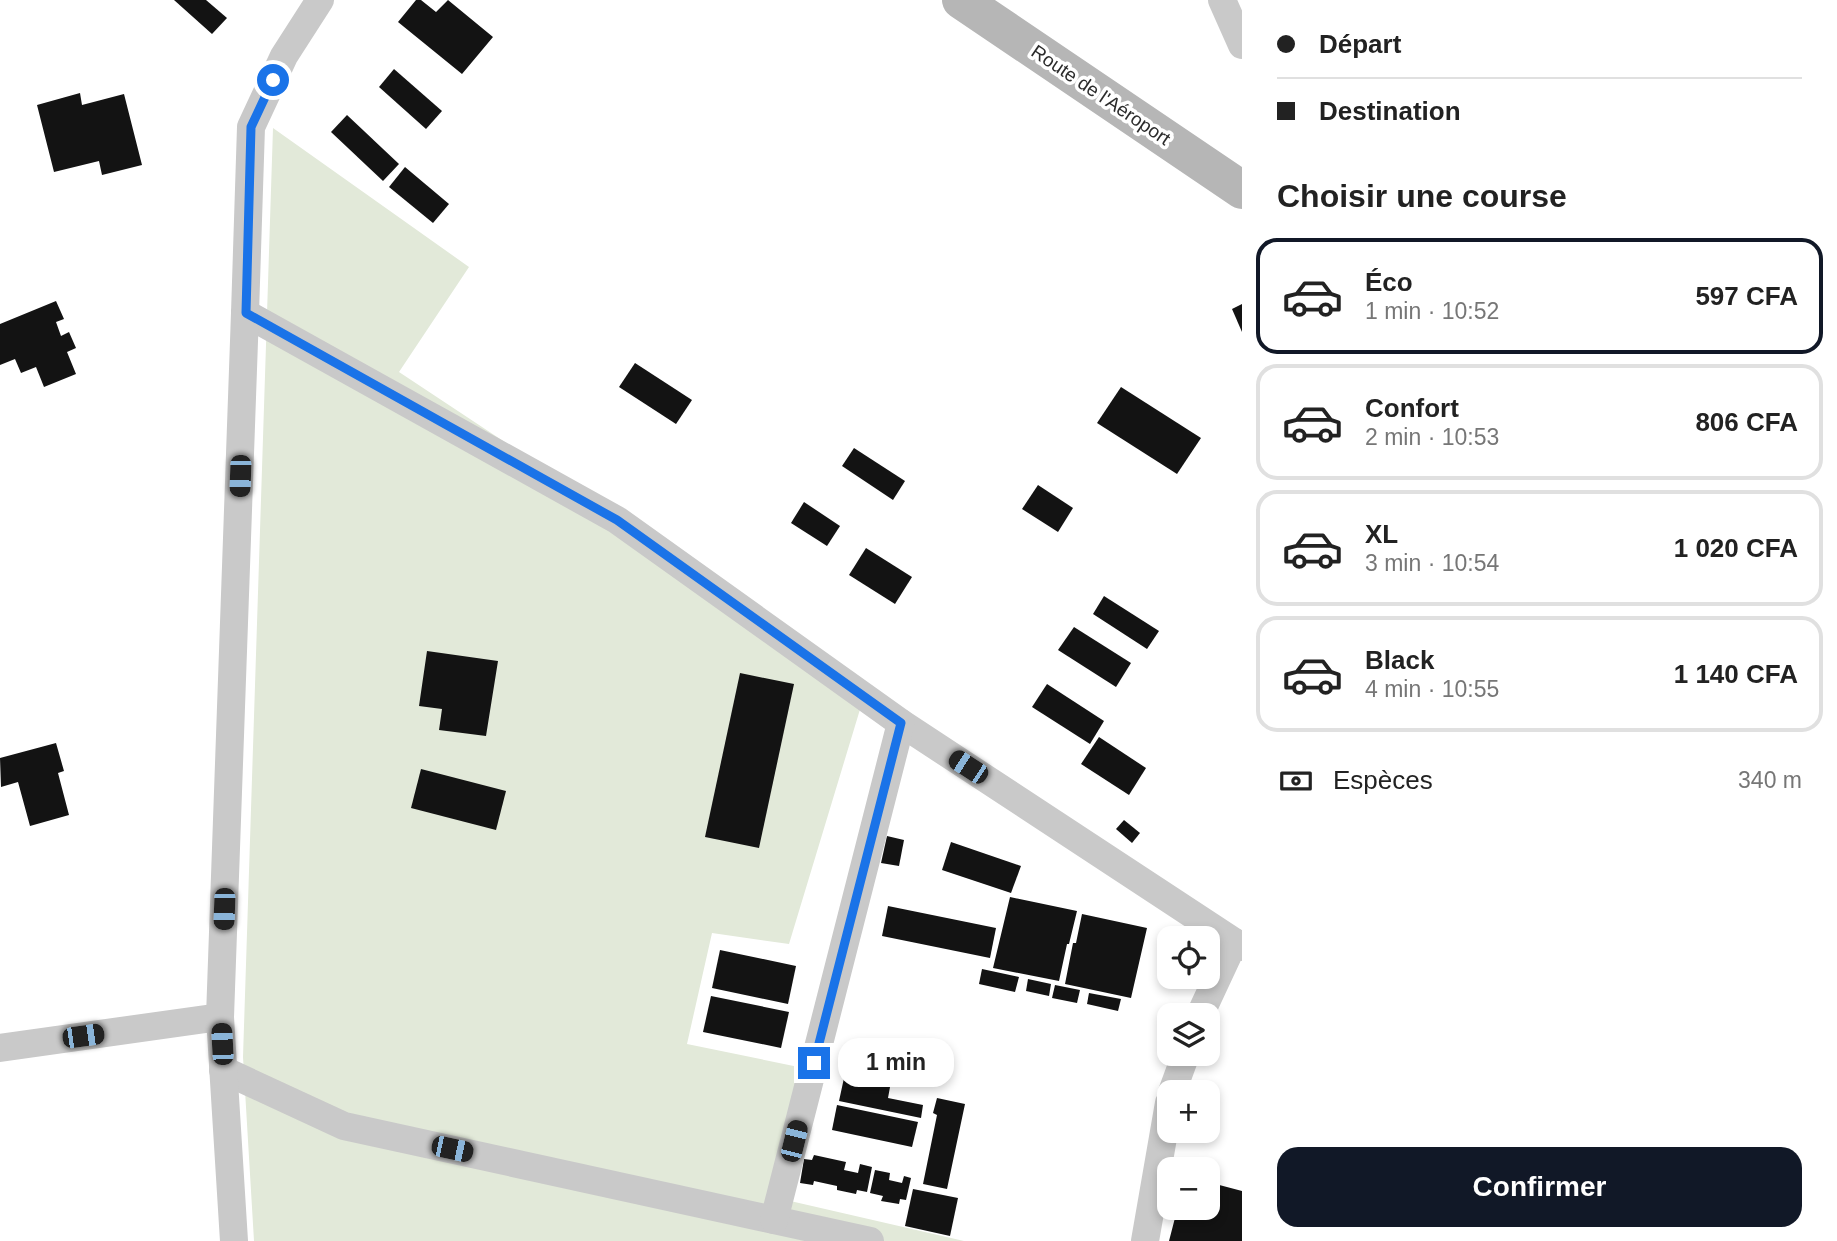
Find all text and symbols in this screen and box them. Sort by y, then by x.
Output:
text: Départ [1319,29,1401,59]
street label: Route de l'Aéroport [1028,41,1175,150]
route start [257,64,289,96]
text: Destination [1319,96,1461,126]
text: Choisir une course [1277,178,1567,214]
icon: car [1281,265,1344,328]
text: Éco [1365,267,1413,297]
text: 597 CFA [1695,281,1798,311]
text: 1 min · 10:52 [1365,298,1499,324]
icon: car [1281,391,1344,454]
text: Confort [1365,393,1459,423]
text: 806 CFA [1695,407,1798,437]
text: 2 min · 10:53 [1365,424,1499,450]
car [229,455,252,497]
icon: car [1281,517,1344,580]
text: XL [1365,519,1398,549]
text: 1 020 CFA [1674,533,1798,563]
text: 3 min · 10:54 [1365,550,1499,576]
icon: car [1281,643,1344,706]
text: Black [1365,645,1434,675]
text: 1 140 CFA [1674,659,1798,689]
text: 4 min · 10:55 [1365,676,1499,702]
car [945,747,992,787]
icon: cash [1277,762,1315,800]
text: Espèces [1333,765,1433,795]
text: 340 m [1738,767,1802,793]
car [213,888,236,930]
map controls [1157,926,1220,1220]
button: locate [1157,926,1220,989]
button: layers [1157,1003,1220,1066]
car [211,1022,234,1066]
car [61,1023,106,1049]
callout: 1 min [838,1038,954,1088]
route end [798,1047,830,1079]
text: 1 min [866,1049,926,1075]
button: + [1157,1080,1220,1143]
car [779,1118,810,1164]
car [430,1134,475,1164]
button: Confirmer [1277,1147,1802,1227]
button: − [1157,1157,1220,1220]

